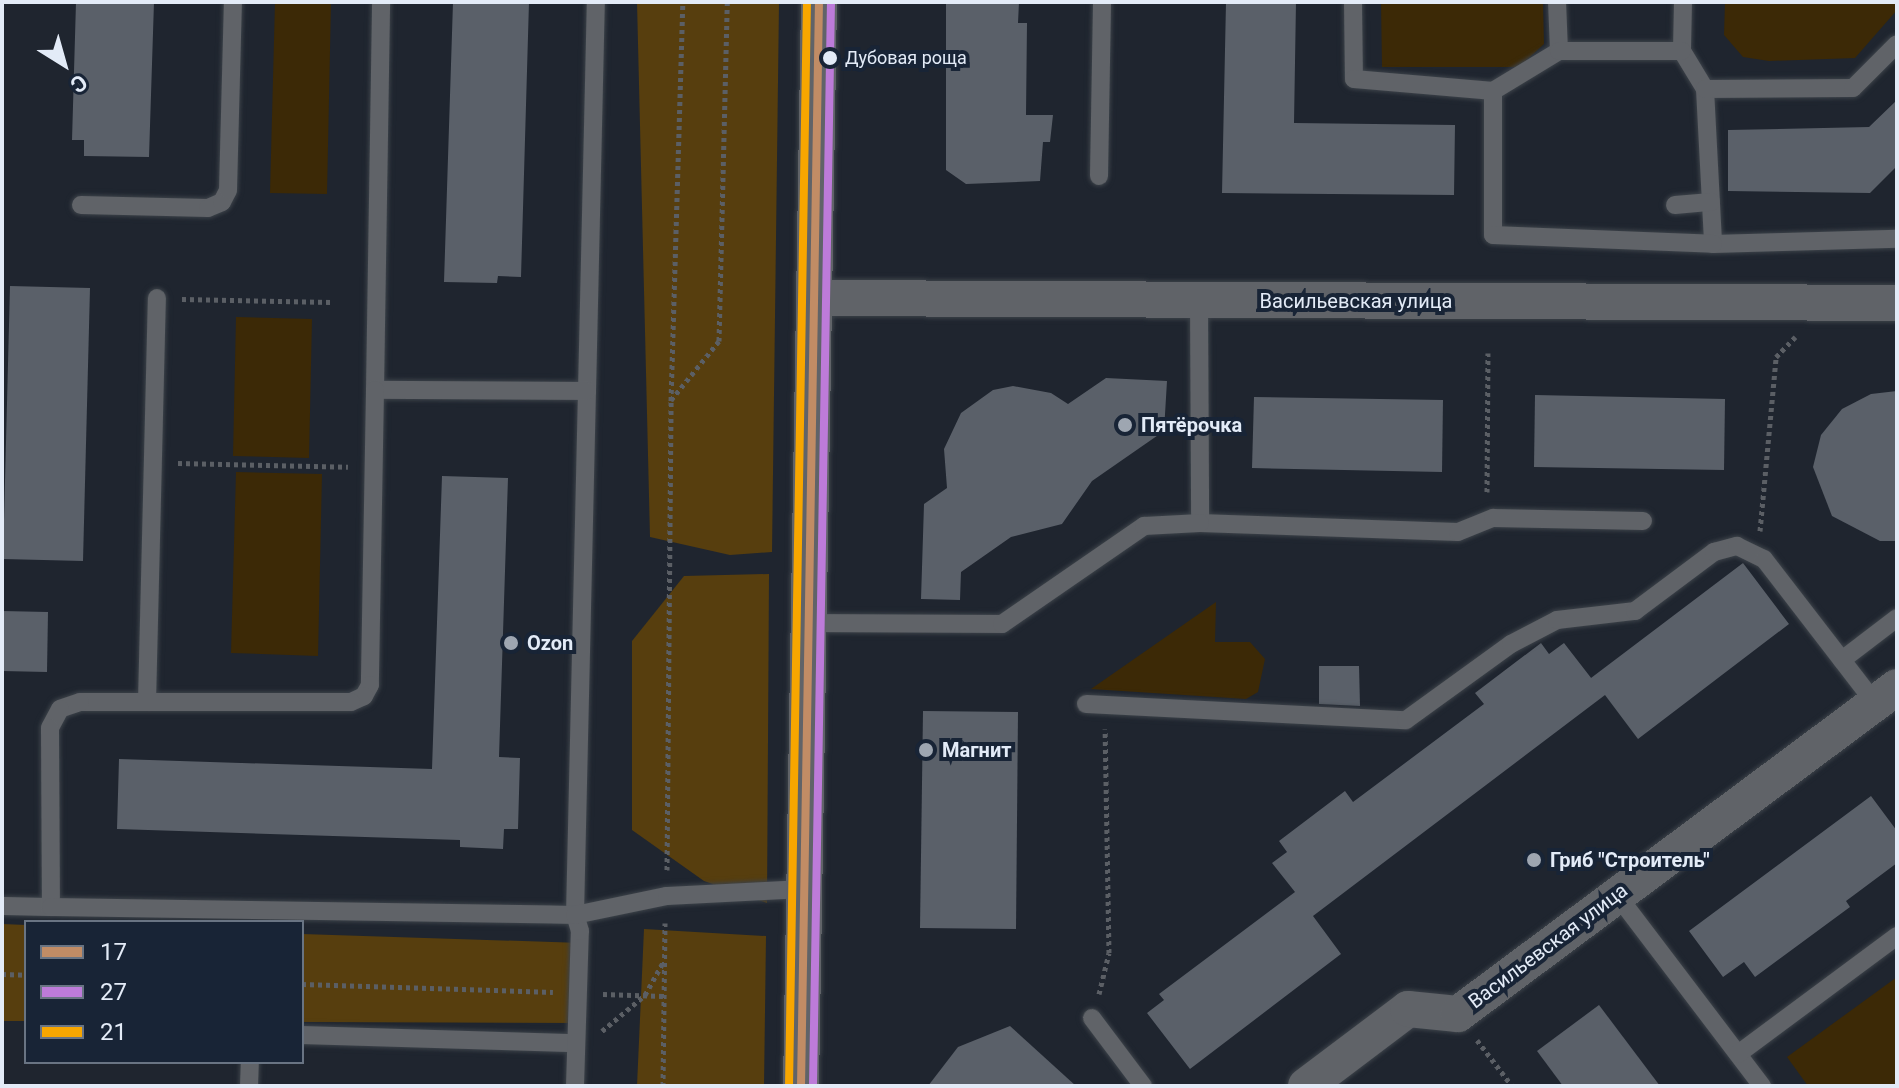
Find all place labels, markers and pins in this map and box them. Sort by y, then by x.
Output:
place label: Дубовая роща [845,47,967,69]
marker: Дубовая роща [822,50,838,66]
place label: Пятёрочка [1141,413,1242,437]
marker: Пятёрочка [1116,416,1134,434]
place label: Ozon [527,631,573,655]
marker: Ozon [502,634,520,652]
place label: Магнит [942,738,1011,762]
marker: Магнит [917,741,935,759]
place label: Гриб "Строитель" [1550,848,1710,872]
marker: Гриб "Строитель" [1525,851,1543,869]

